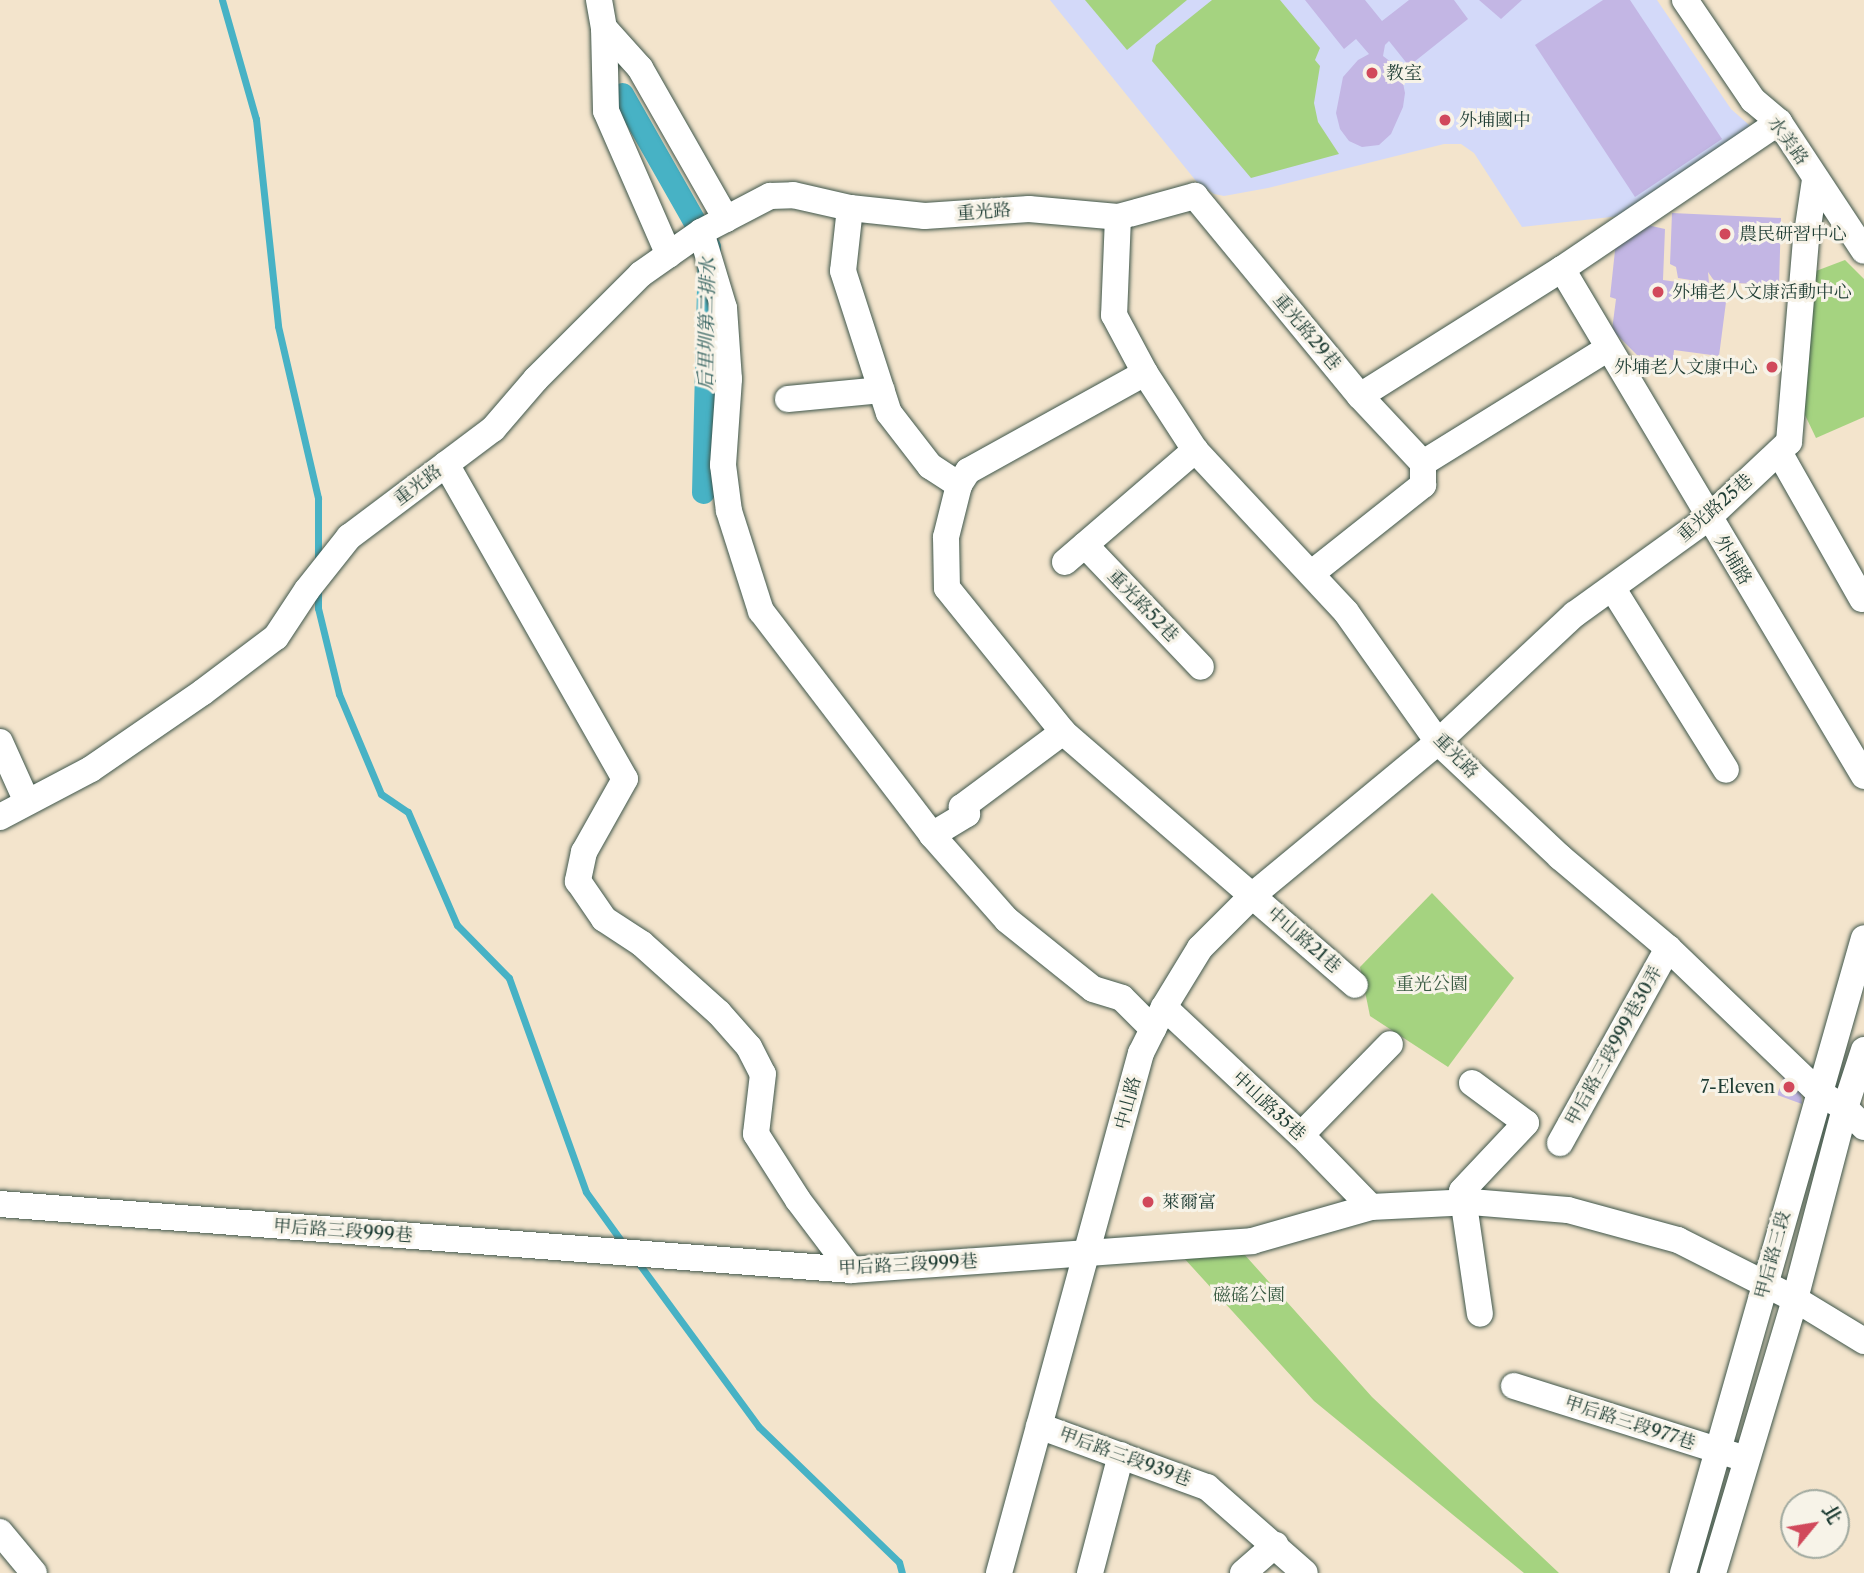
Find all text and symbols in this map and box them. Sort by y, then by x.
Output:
place label: 教室 [1386,62,1422,84]
marker: 教室 [1364,65,1380,81]
place label: 外埔國中 [1459,109,1531,131]
marker: 外埔國中 [1437,112,1453,128]
street label: 水美路 [1763,113,1813,169]
street label: 重光路 [956,199,1012,225]
place label: 農民研習中心 [1739,223,1847,245]
marker: 農民研習中心 [1717,226,1733,242]
water label: 后里圳第二排水 [694,257,720,391]
place label: 外埔老人文康活動中心 [1672,281,1852,303]
marker: 外埔老人文康活動中心 [1650,284,1666,300]
street label: 重光路29巷 [1269,289,1345,375]
place label: 外埔老人文康中心 [1614,356,1758,378]
marker: 外埔老人文康中心 [1764,359,1780,375]
street label: 重光路 [390,460,446,510]
street label: 重光路25巷 [1673,470,1757,546]
street label: 外埔路 [1710,531,1756,589]
street label: 重光路52巷 [1103,565,1183,647]
street label: 重光路 [1429,729,1483,783]
street label: 中山路21巷 [1263,902,1345,978]
street label: 甲后路三段999巷30弄 [1561,963,1667,1129]
park label: 重光公園 [1396,973,1468,995]
street label: 中山路35巷 [1228,1067,1310,1145]
street label: 中山路 [1111,1074,1145,1132]
place label: 7-Eleven [1700,1076,1775,1098]
marker: 7-Eleven [1781,1079,1797,1095]
place label: 萊爾富 [1162,1191,1216,1213]
marker: 萊爾富 [1140,1194,1156,1210]
street label: 甲后路三段 [1751,1209,1795,1301]
street label: 甲后路三段999巷 [273,1215,413,1247]
street label: 甲后路三段999巷 [838,1251,978,1279]
park label: 磁磘公園 [1213,1284,1285,1306]
street label: 甲后路三段977巷 [1562,1392,1698,1454]
street label: 甲后路三段939巷 [1056,1423,1194,1491]
north arrow [1780,1489,1850,1559]
text: 北 [1817,1500,1847,1528]

